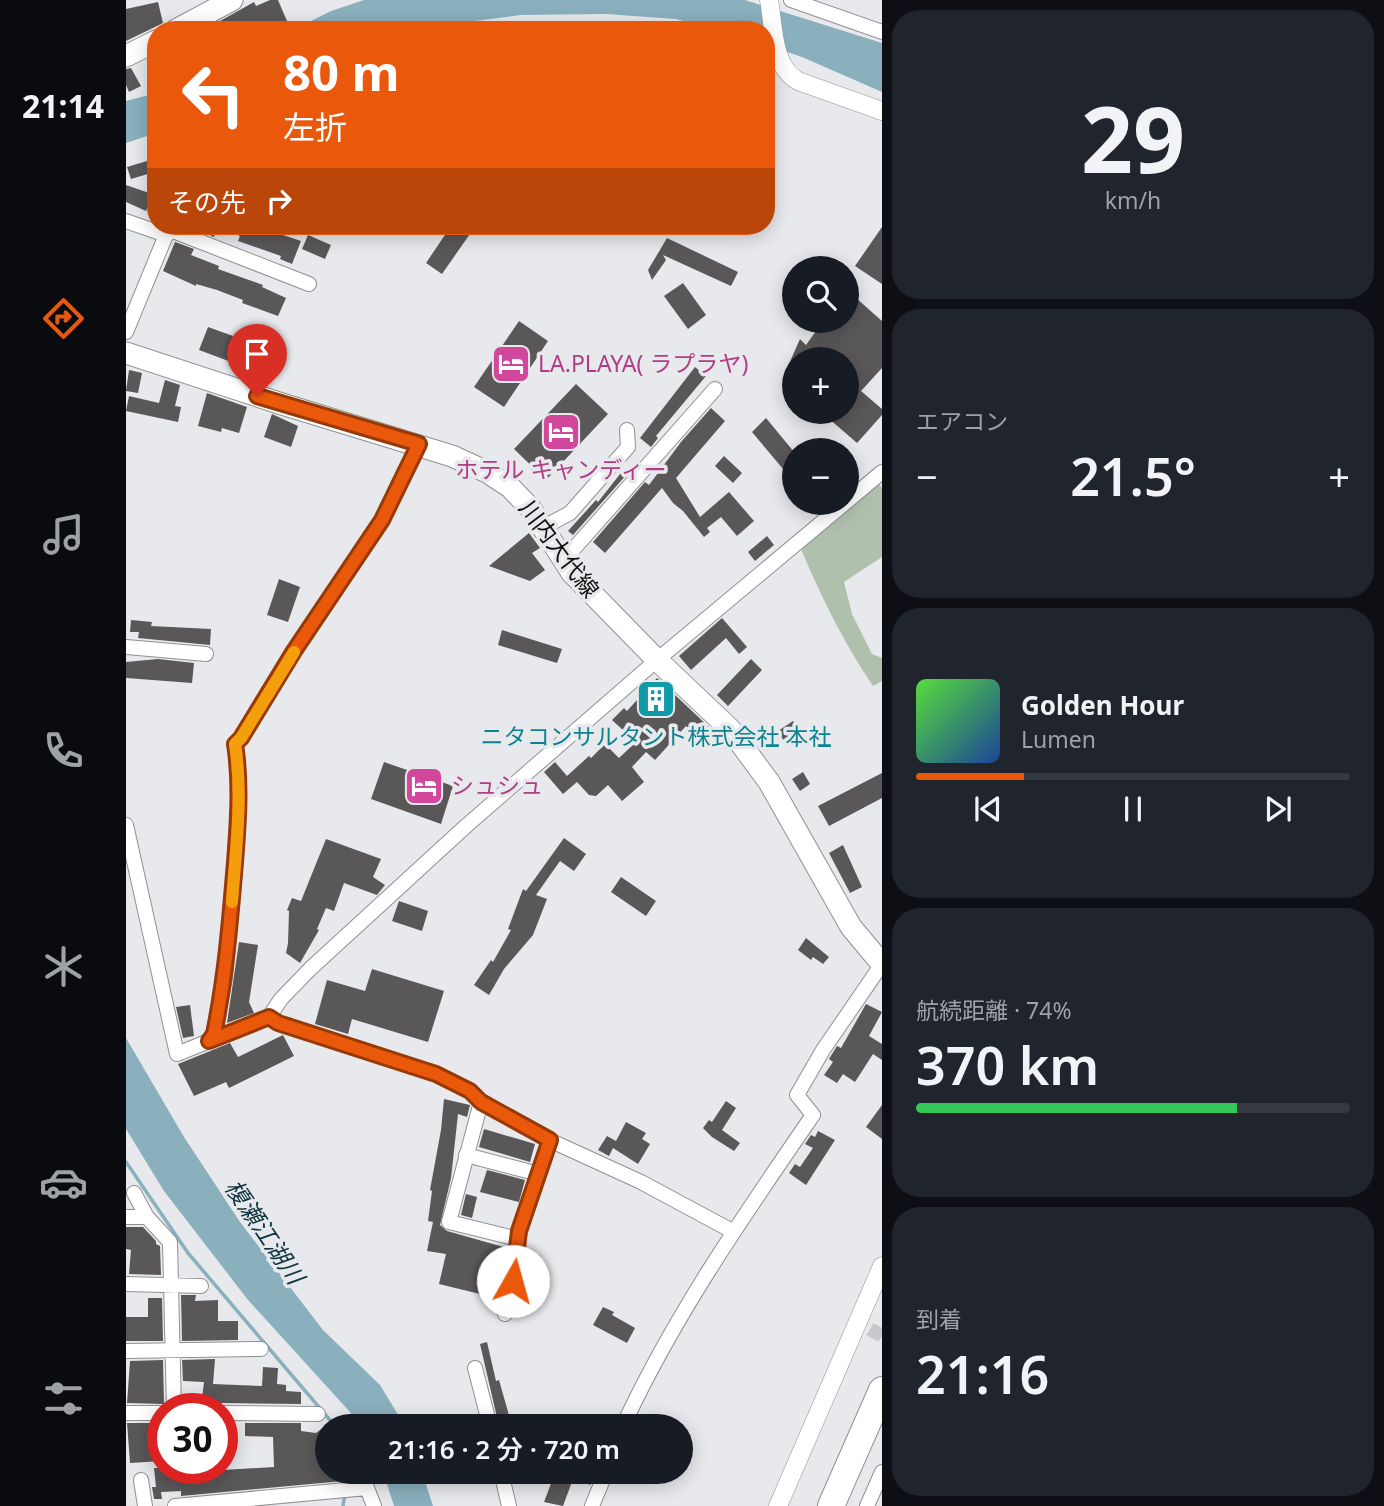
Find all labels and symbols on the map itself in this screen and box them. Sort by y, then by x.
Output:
pin [227,324,287,396]
hotel icon: LA.PLAYA( ラプラヤ) [490,343,532,385]
place label: LA.PLAYA( ラプラヤ) [538,347,748,379]
hotel icon: ホテル キャンディー [540,411,582,453]
place label: ホテル キャンディー [455,453,667,485]
street label: 川内大代線 [512,493,607,604]
building icon: ニタコンサルタント株式会社 本社 [635,678,677,720]
place label: ニタコンサルタント株式会社 本社 [481,720,831,752]
hotel icon: シュシュ [403,765,445,807]
place label: シュシュ [451,769,543,801]
water label: 榎瀬江湖川 [218,1172,314,1293]
position arrow [476,1244,550,1318]
speed limit sign: 30 [147,1393,238,1484]

